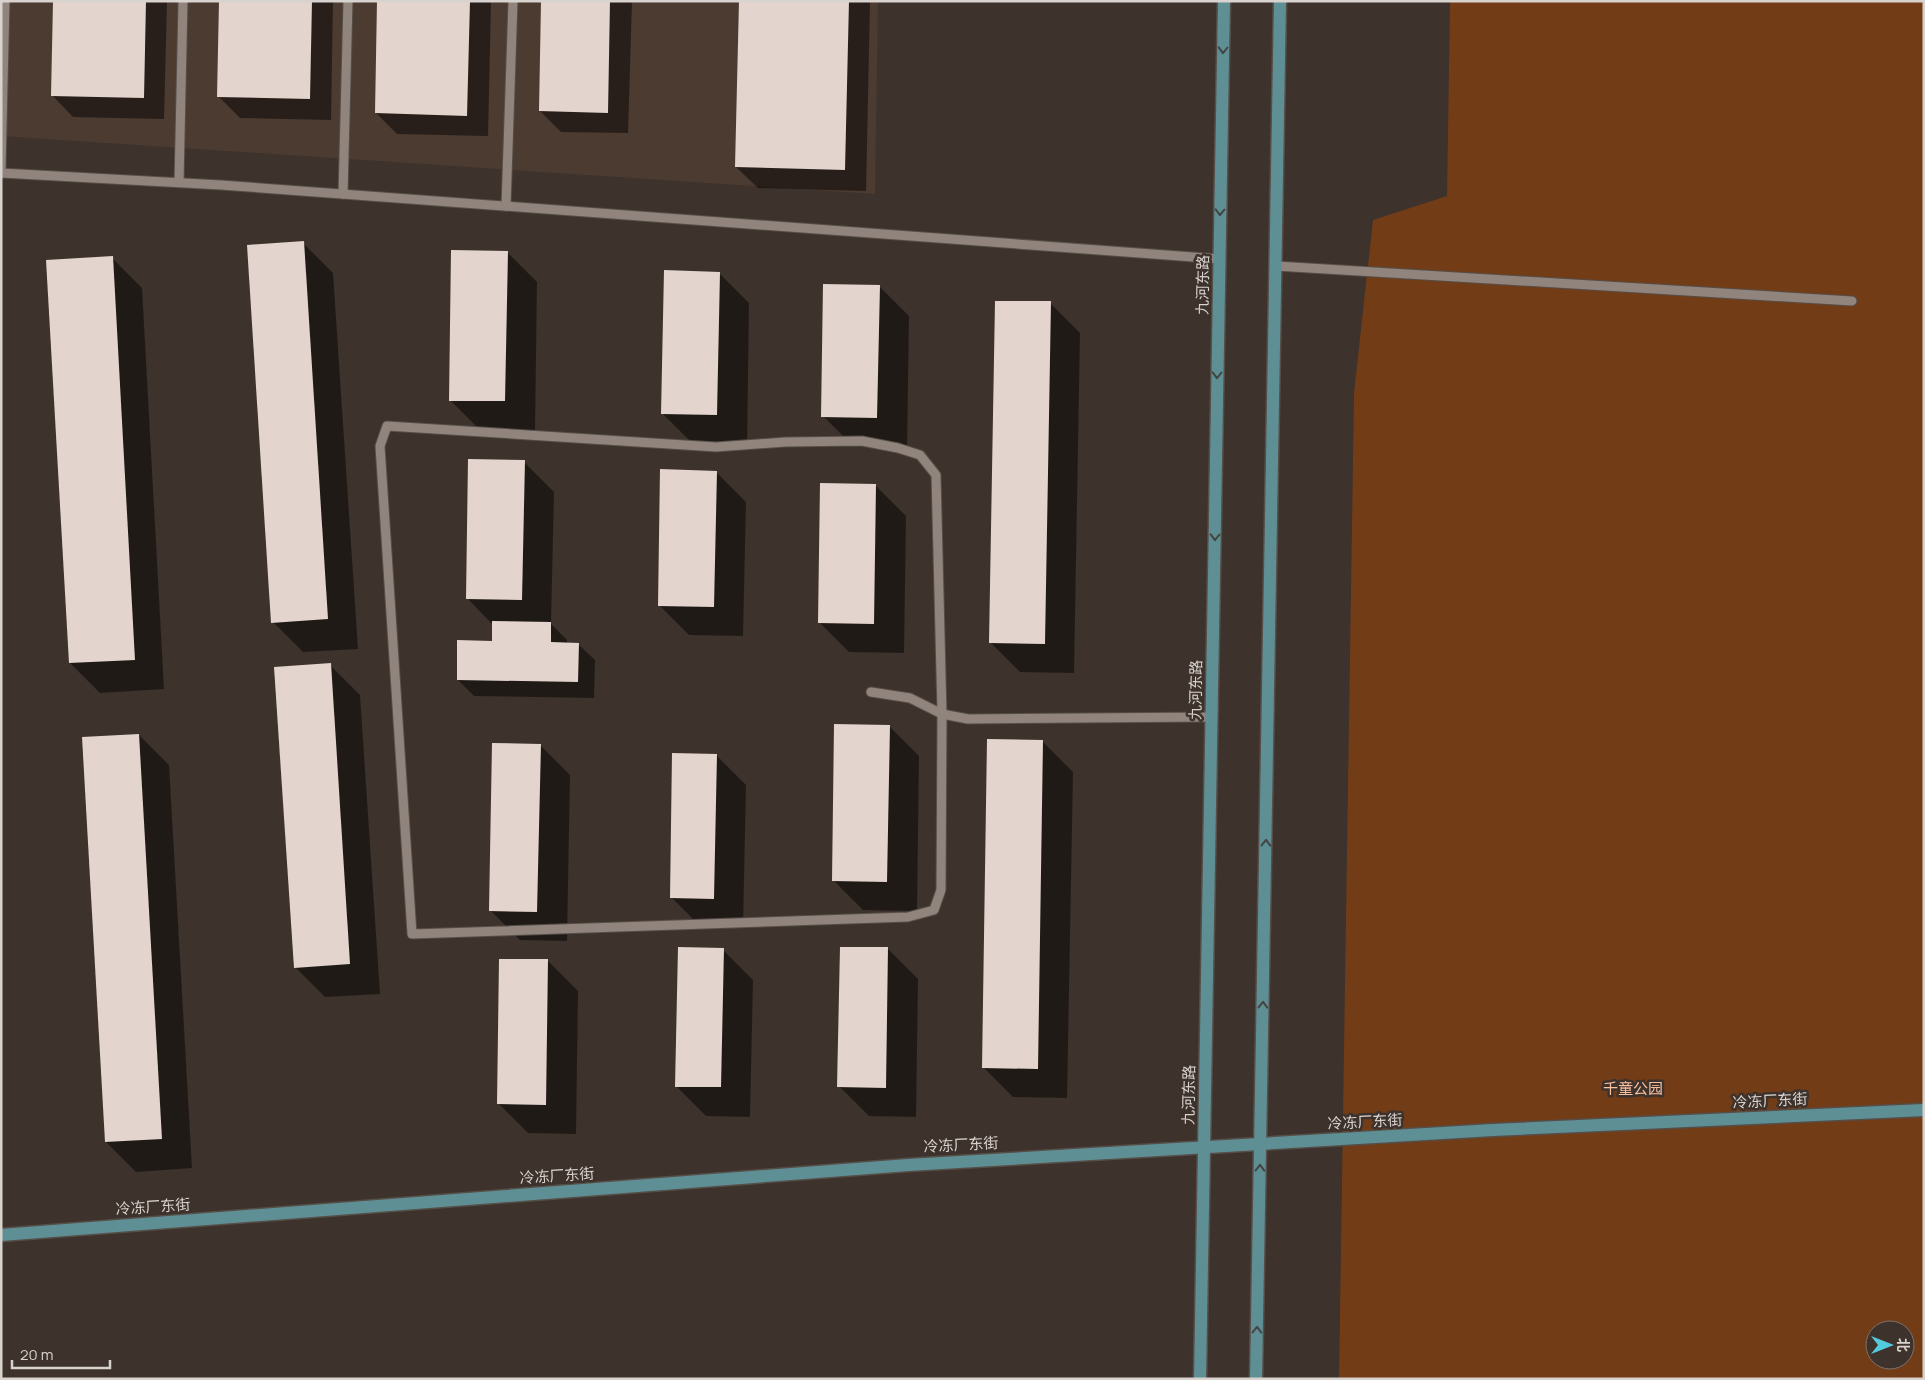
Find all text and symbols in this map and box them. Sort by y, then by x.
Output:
one-way arrow [1218,46,1228,54]
one-way arrow [1215,209,1225,217]
street label: 九河东路 [1191,255,1214,315]
one-way arrow [1212,371,1223,379]
one-way arrow [1209,534,1220,542]
street label: 九河东路 [1184,660,1207,720]
one-way arrow [1261,838,1271,846]
one-way arrow [1258,1001,1268,1008]
street label: 九河东路 [1177,1065,1200,1125]
park label: 千童公园 [1603,1078,1663,1099]
street label: 冷冻厂东街 [1732,1088,1808,1113]
street label: 冷冻厂东街 [1327,1109,1403,1134]
street label: 冷冻厂东街 [923,1132,999,1157]
street label: 冷冻厂东街 [519,1162,595,1189]
one-way arrow [1255,1163,1265,1171]
street label: 冷冻厂东街 [115,1193,191,1220]
north arrow [1865,1320,1915,1370]
one-way arrow [1252,1326,1262,1334]
scale bar [12,1338,110,1370]
text: 北 [1894,1338,1913,1352]
text: 20 m [20,1344,53,1365]

